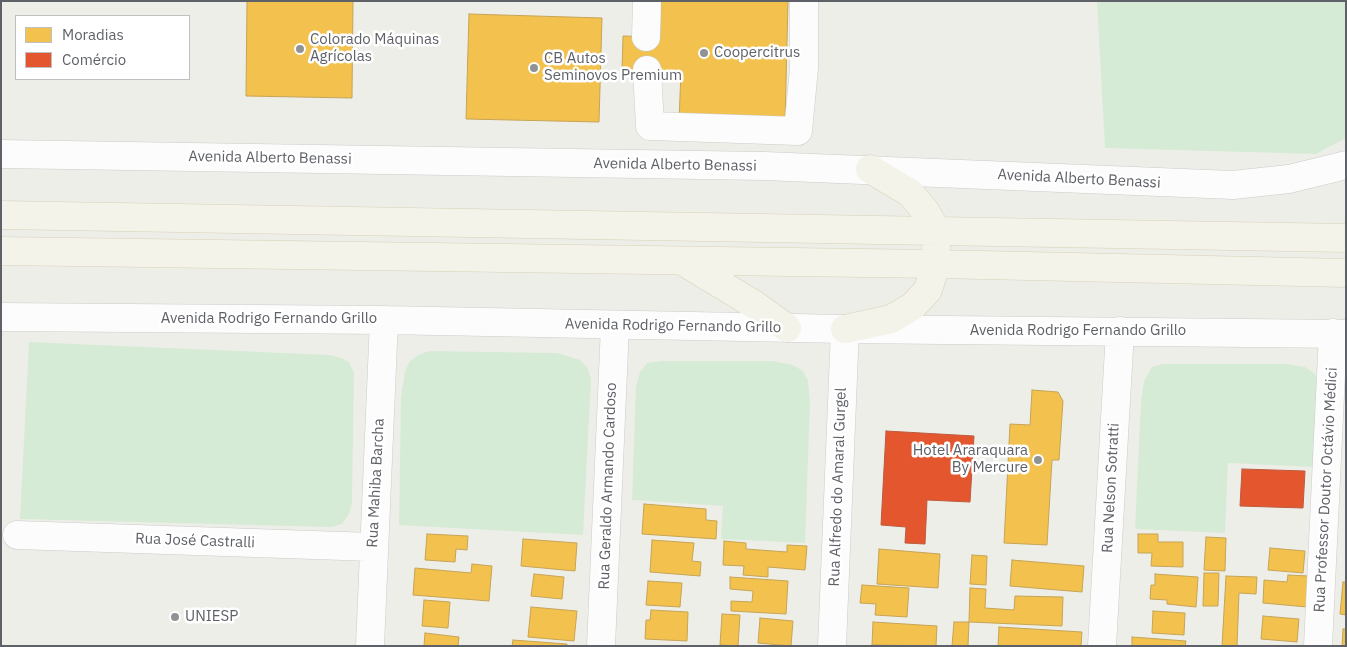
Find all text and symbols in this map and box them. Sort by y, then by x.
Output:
legend [15,15,190,80]
text: Moradias [62,25,124,44]
place label: Colorado Máquinas Agrícolas [310,31,439,66]
marker: Colorado Máquinas Agrícolas [294,43,306,55]
place label: Coopercitrus [714,44,800,62]
marker: Coopercitrus [698,47,710,59]
text: Comércio [62,50,126,69]
place label: CB Autos Seminovos Premium [544,50,682,85]
marker: CB Autos Seminovos Premium [528,62,540,74]
street label: Avenida Alberto Benassi [188,148,352,168]
street label: Avenida Alberto Benassi [593,155,757,175]
street label: Avenida Alberto Benassi [997,166,1161,192]
street label: Avenida Rodrigo Fernando Grillo [161,310,377,328]
street label: Avenida Rodrigo Fernando Grillo [565,315,781,337]
street label: Avenida Rodrigo Fernando Grillo [970,322,1186,340]
street label: Rua Professor Doutor Octávio Médici [1311,367,1341,613]
street label: Rua Geraldo Armando Cardoso [595,382,621,590]
street label: Rua Alfredo do Amaral Gurgel [826,387,850,587]
street label: Rua Mahiba Barcha [364,418,388,548]
street label: Rua Nelson Sotratti [1099,422,1123,554]
place label: Hotel Araraquara By Mercure [913,442,1028,477]
marker: Hotel Araraquara By Mercure [1032,454,1044,466]
street label: Rua José Castralli [135,530,255,552]
place label: UNIESP [185,608,238,626]
marker: UNIESP [169,611,181,623]

